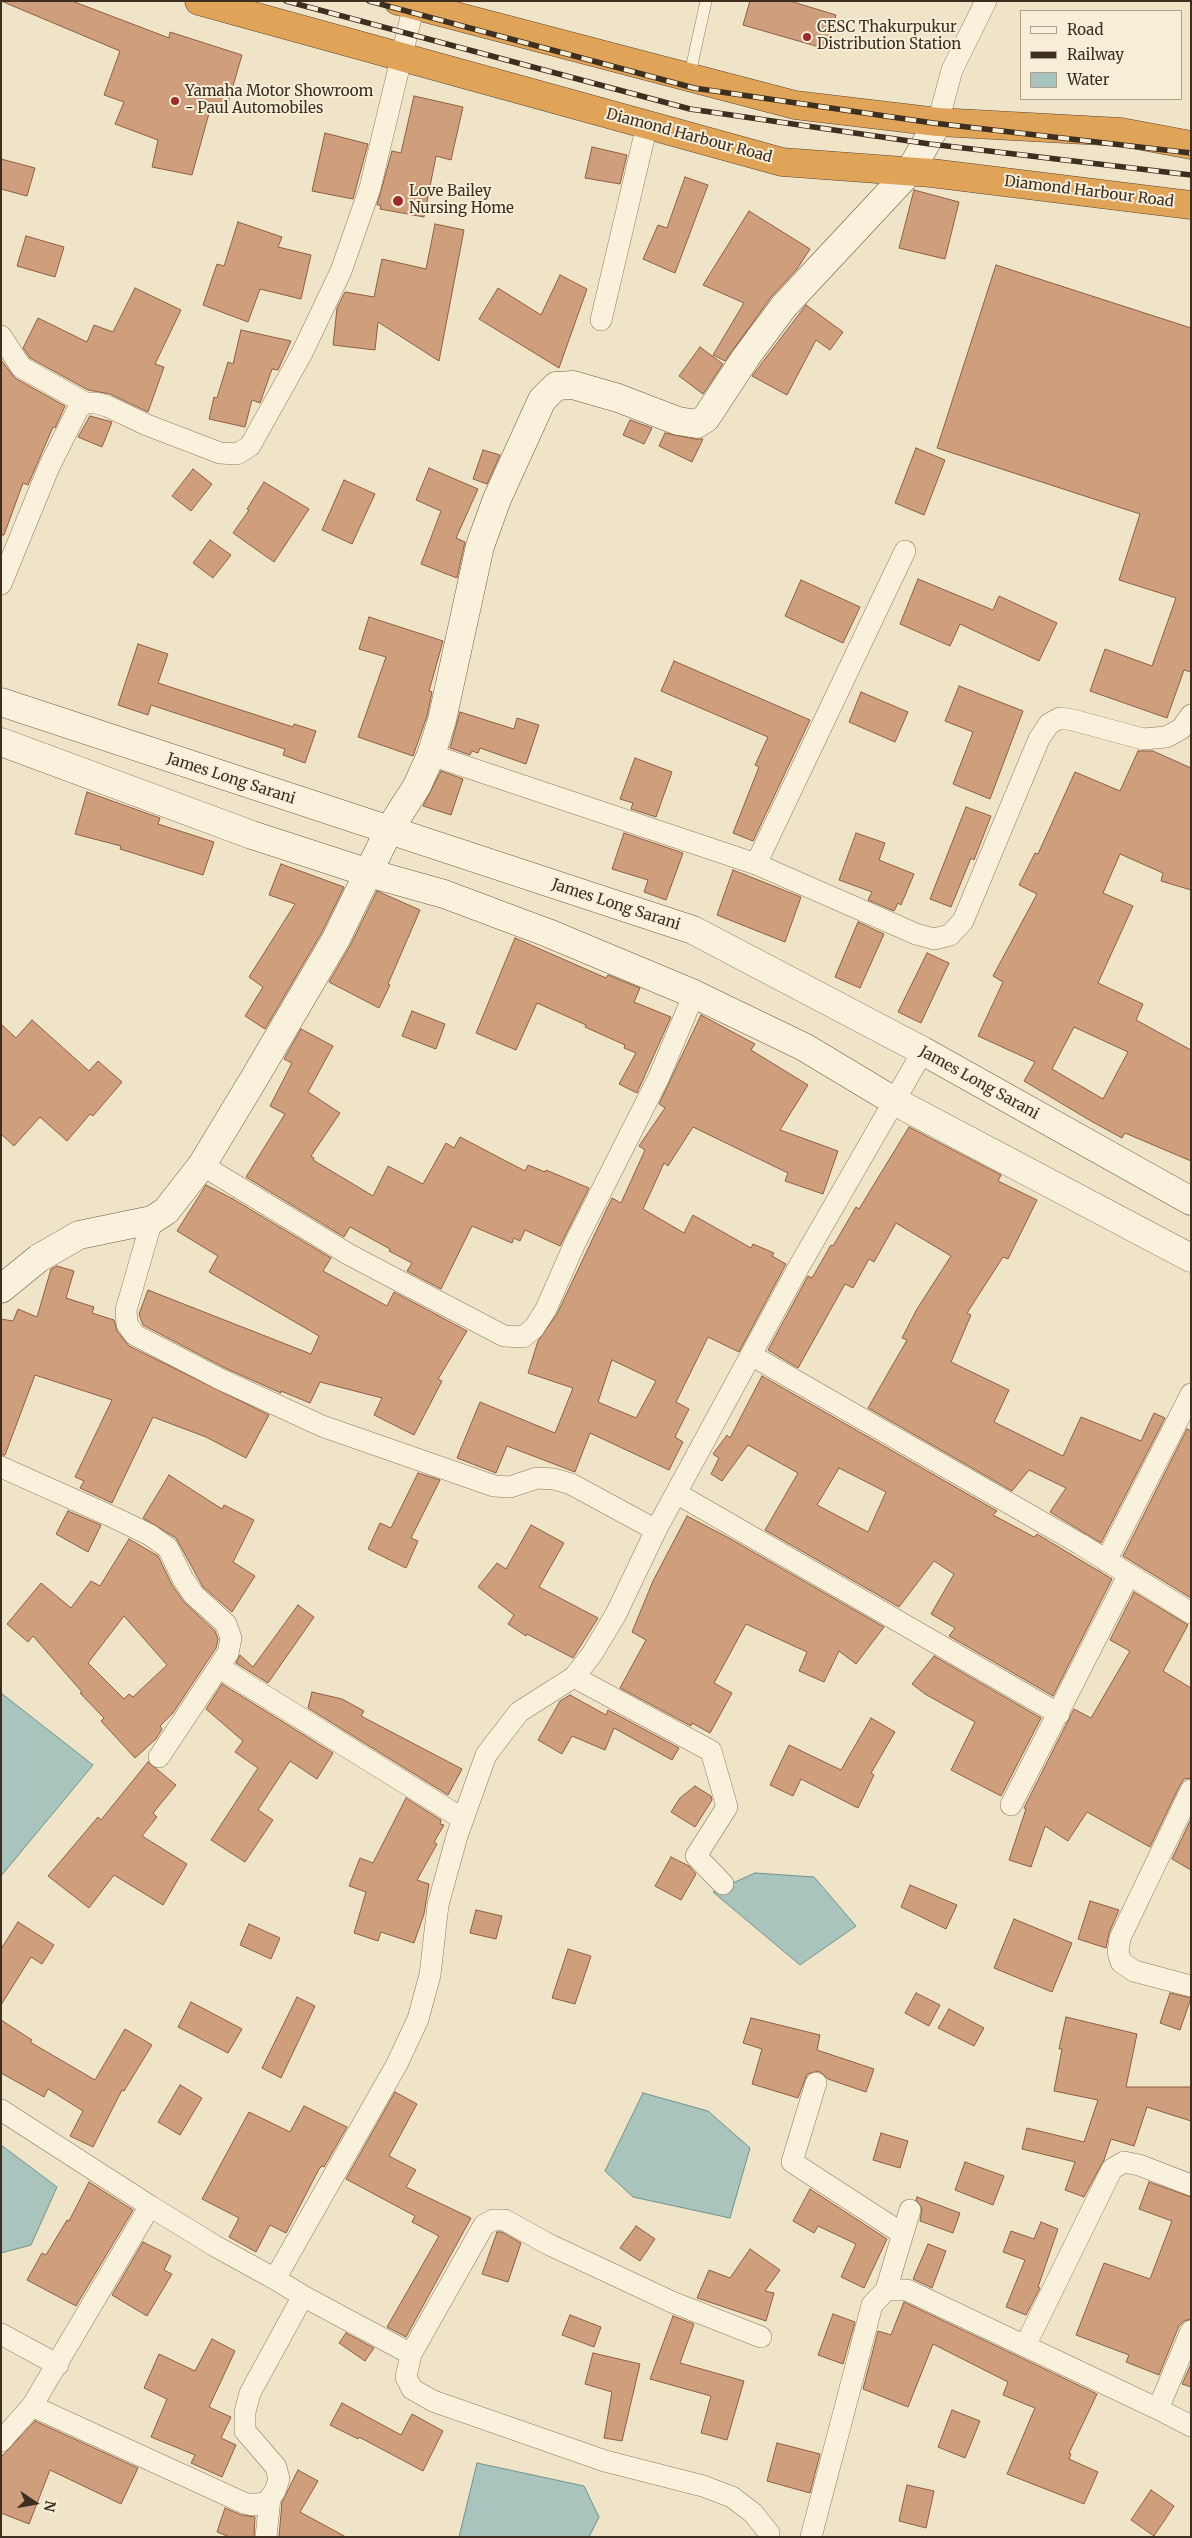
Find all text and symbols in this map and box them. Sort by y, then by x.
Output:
legend [1020,10,1182,100]
place label: CESC Thakurpukur Distribution Station [817,19,961,54]
text: Road [1067,20,1103,39]
marker: CESC Thakurpukur Distribution Station [801,31,813,43]
text: Railway [1067,45,1124,64]
text: Water [1067,70,1109,89]
place label: Yamaha Motor Showroom - Paul Automobiles [185,83,373,118]
marker: Yamaha Motor Showroom - Paul Automobiles [169,95,181,107]
street label: Diamond Harbour Road [604,105,774,167]
street label: Diamond Harbour Road [1003,173,1175,211]
place label: Love Bailey Nursing Home [409,183,514,218]
marker: Love Bailey Nursing Home [391,194,405,208]
street label: James Long Sarani [164,750,298,808]
street label: James Long Sarani [549,876,683,934]
street label: James Long Sarani [916,1043,1042,1123]
north arrow [10,2478,60,2528]
text: N [40,2499,60,2513]

